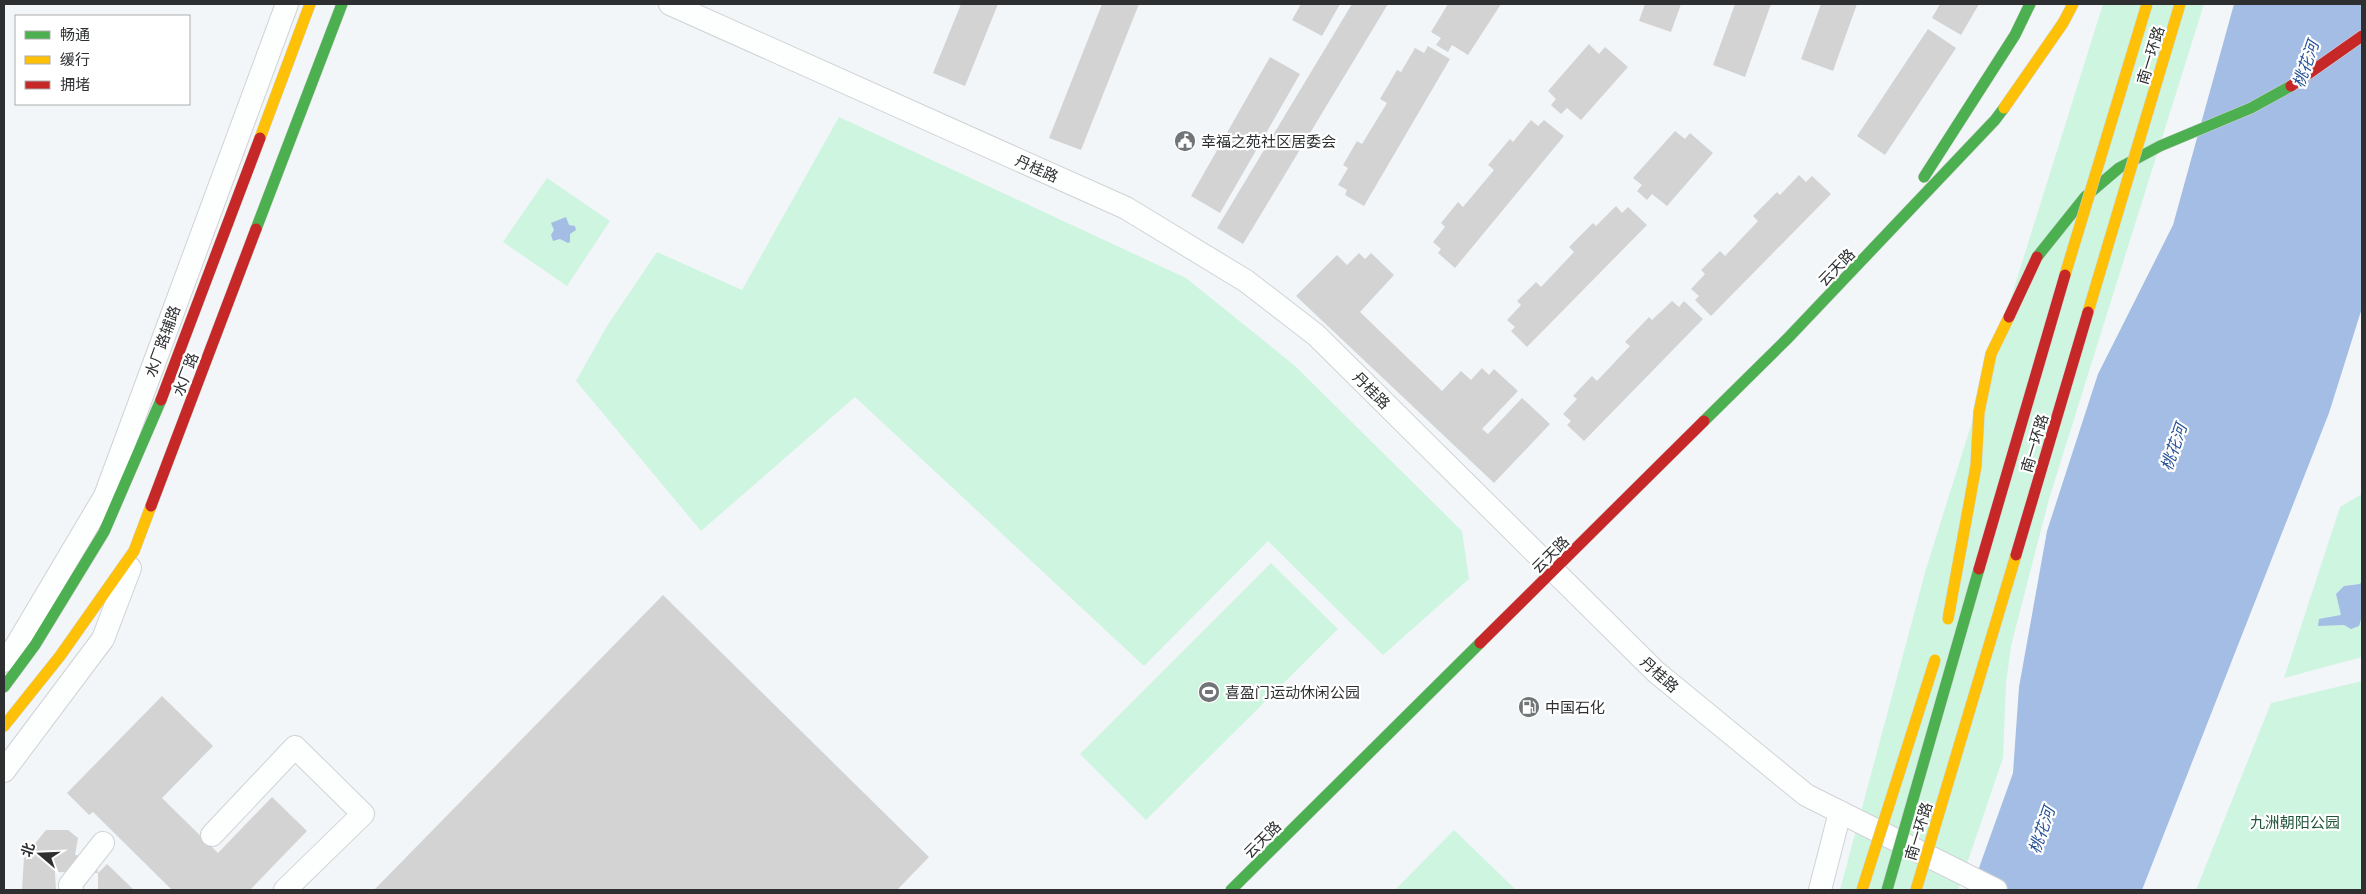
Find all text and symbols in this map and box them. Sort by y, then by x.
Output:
legend [15,15,190,105]
street label: 南一环路 [2133,24,2167,86]
text: 畅通 [60,25,90,43]
water label: 桃花河 [2288,35,2323,90]
text: 缓行 [60,50,90,68]
text: 拥堵 [60,75,90,93]
public building icon: 幸福之苑社区居委会 [1173,129,1197,153]
place label: 幸福之苑社区居委会 [1201,132,1336,150]
street label: 丹桂路 [1013,151,1061,185]
street label: 云天路 [1814,245,1858,289]
street label: 水厂路辅路 [141,303,183,379]
street label: 水厂路 [169,350,201,398]
street label: 丹桂路 [1350,368,1394,412]
street label: 南一环路 [2017,412,2051,474]
water label: 桃花河 [2156,418,2191,473]
street label: 云天路 [1528,532,1572,576]
street label: 丹桂路 [1637,652,1683,696]
sports icon: 喜盈门运动休闲公园 [1197,680,1221,704]
place label: 喜盈门运动休闲公园 [1225,683,1360,701]
fuel station icon: 中国石化 [1517,695,1541,719]
place label: 中国石化 [1545,698,1605,716]
street label: 南一环路 [1901,800,1935,862]
water label: 桃花河 [2024,801,2059,856]
park label: 九洲朝阳公园 [2250,813,2340,831]
street label: 云天路 [1240,817,1284,861]
north arrow [15,829,65,879]
text: 北 [17,840,38,859]

